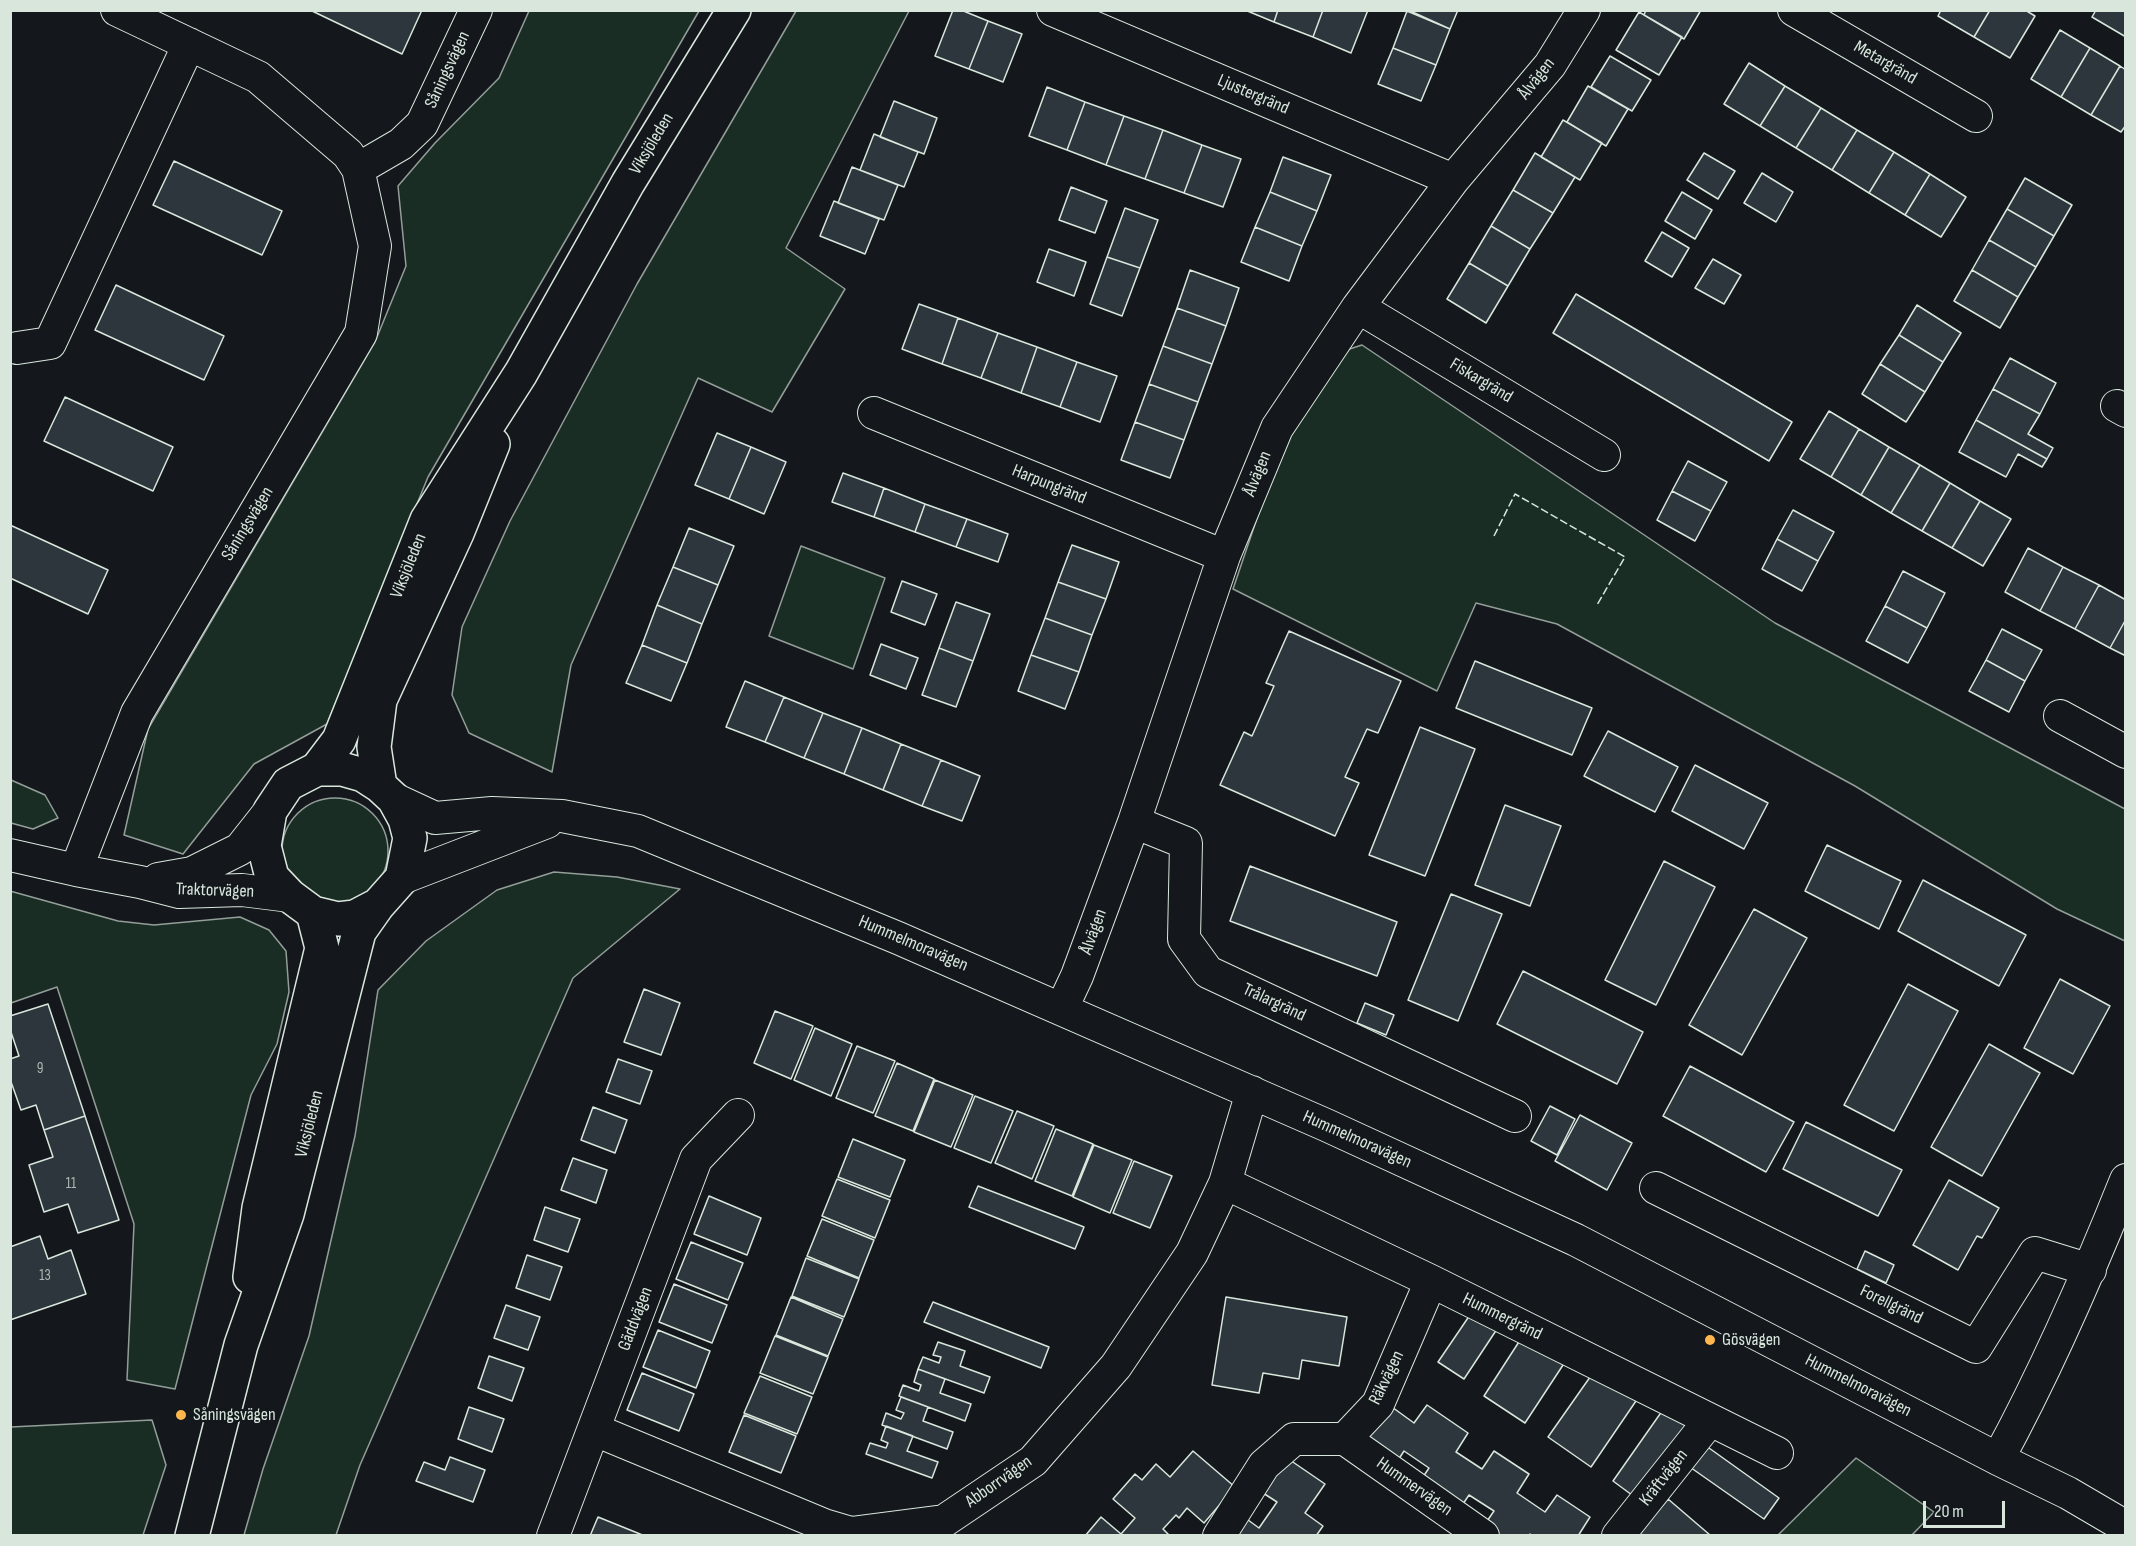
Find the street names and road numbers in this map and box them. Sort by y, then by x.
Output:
street label: Såningsvägen [421,28,475,112]
street label: Metargränd [1850,36,1920,90]
street label: Ålvägen [1514,54,1560,104]
street label: Ljustergränd [1214,70,1292,120]
street label: Viksjöleden [625,109,679,179]
street label: Fiskargränd [1446,354,1516,408]
street label: Ålvägen [1239,448,1277,500]
street label: Harpungränd [1009,460,1089,510]
street label: Såningsvägen [217,483,279,565]
street label: Viksjöleden [386,530,432,602]
street label: Traktorvägen [175,879,255,903]
street label: Ålvägen [1076,906,1112,958]
street label: Hummelmoravägen [855,911,971,977]
street label: Trålargränd [1239,979,1309,1027]
street label: Viksjöleden [291,1088,329,1160]
street label: Hummelmoravägen [1299,1106,1415,1174]
street label: Forellgränd [1856,1281,1926,1329]
street label: Gäddvägen [614,1284,658,1354]
street label: Hummergränd [1459,1288,1545,1346]
street label: Räkvägen [1365,1347,1409,1409]
street label: Hummelmoravägen [1801,1350,1915,1422]
street label: Kräftvägen [1635,1445,1693,1511]
street label: Abborrvägen [961,1451,1037,1513]
street label: Hummervägen [1372,1453,1456,1521]

